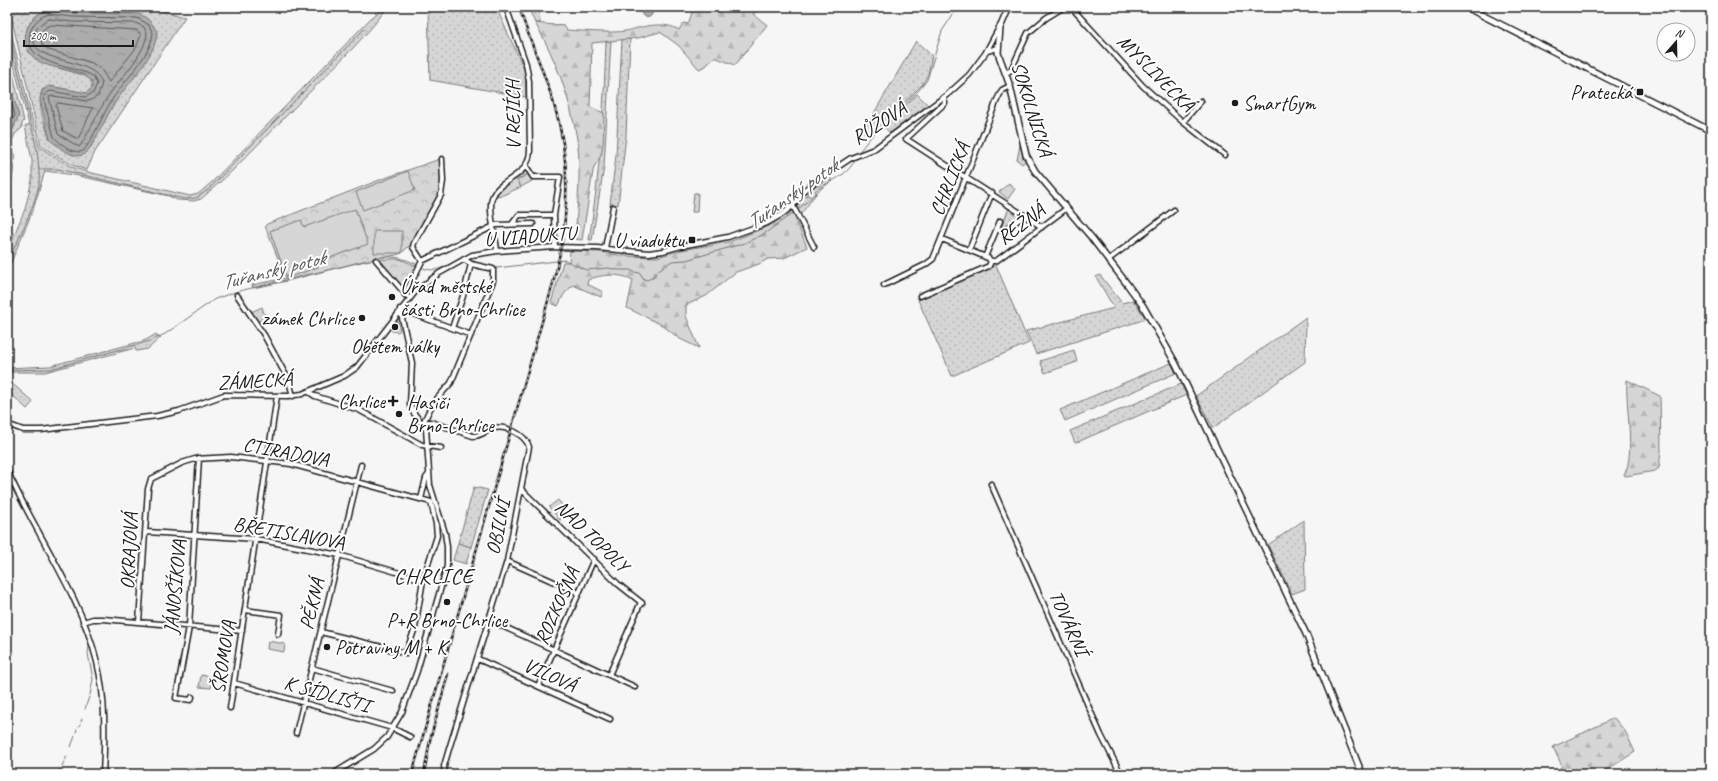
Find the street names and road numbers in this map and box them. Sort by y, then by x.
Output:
street label: MYSLIVECKÁ [1112,29,1202,119]
street label: SOKOLNICKÁ [1006,59,1059,162]
street label: V REJÍCH [500,77,526,150]
street label: RŮŽOVÁ [847,94,914,150]
street label: CHRLICKÁ [924,136,977,219]
street label: REŽNÁ [992,196,1052,250]
street label: U VIADUKTU [483,220,580,252]
street label: ZÁMECKÁ [217,366,296,395]
street label: CTIRADOVA [241,431,332,473]
street label: OBILNÍ [480,492,517,557]
street label: NAD TOPOLY [550,494,636,580]
street label: OKRAJOVÁ [115,509,144,590]
street label: BŘETISLAVOVA [232,511,347,555]
street label: JÁNOŠÍKOVA [158,538,192,636]
street label: ROZKOŠNÁ [529,561,586,648]
street label: PĚKNÁ [294,573,331,632]
street label: TOVÁRNÍ [1044,586,1096,664]
street label: ŠROMOVA [205,618,241,695]
street label: VILOVÁ [520,652,583,699]
street label: K SÍDLIŠTI [281,670,377,719]

